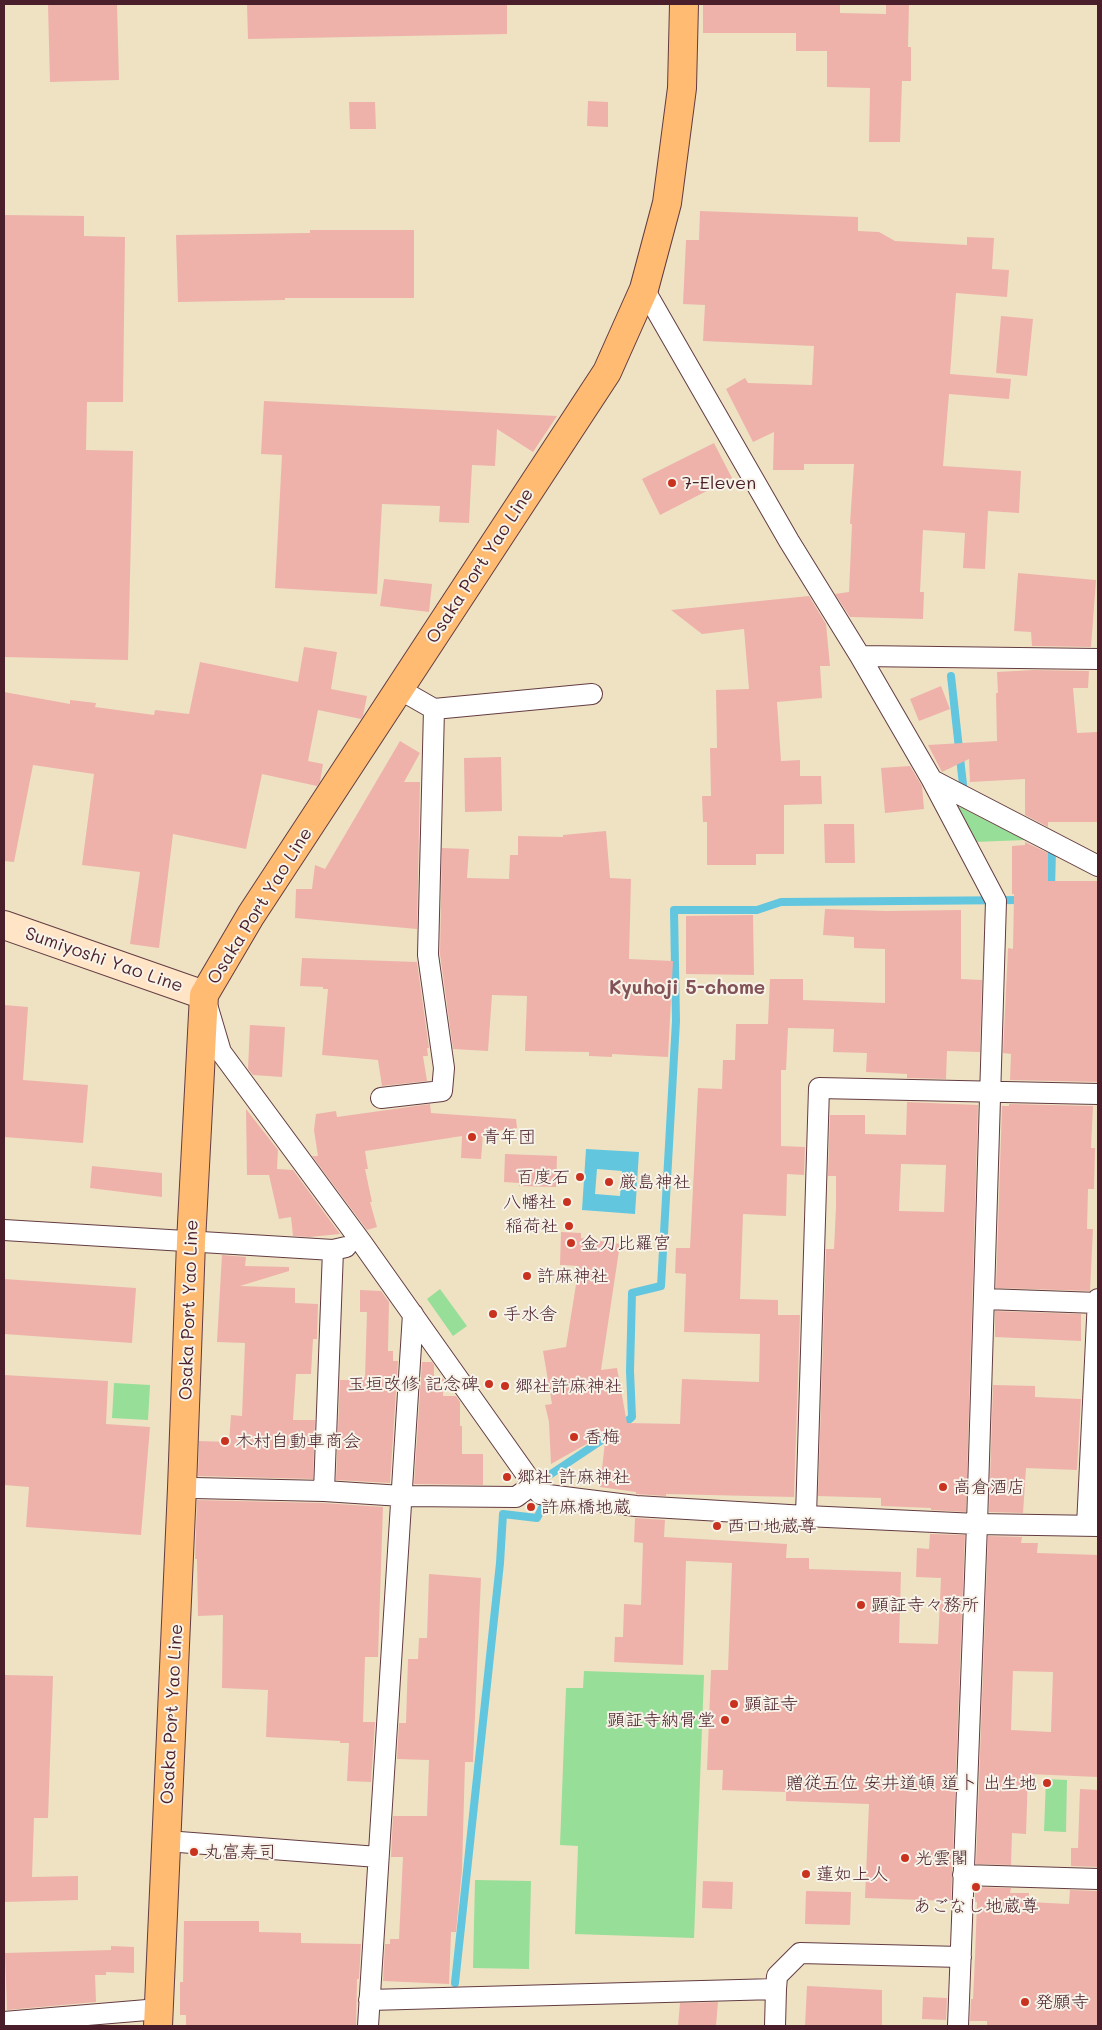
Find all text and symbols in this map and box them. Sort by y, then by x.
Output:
place label: 7-Eleven [682,472,756,494]
marker: 7-Eleven [666,477,678,489]
street label: Osaka Port Yao Line [422,484,538,648]
street label: Osaka Port Yao Line [203,824,317,988]
street label: Sumiyoshi Yao Line [22,923,186,997]
district label: Kyuhoji 5-chome [609,977,765,999]
place label: 青年団 [482,1126,536,1148]
marker: 青年団 [466,1131,478,1143]
place label: 百度石 [516,1166,570,1188]
marker: 百度石 [574,1171,586,1183]
place label: 厳島神社 [619,1171,691,1193]
marker: 厳島神社 [603,1176,615,1188]
place label: 八幡社 [503,1191,557,1213]
marker: 八幡社 [561,1196,573,1208]
place label: 稲荷社 [505,1215,559,1237]
street label: Osaka Port Yao Line [175,1219,203,1401]
marker: 稲荷社 [563,1220,575,1232]
place label: 金刀比羅宮 [581,1232,671,1254]
marker: 金刀比羅宮 [565,1237,577,1249]
place label: 許麻神社 [537,1265,609,1287]
marker: 許麻神社 [521,1270,533,1282]
place label: 手水舎 [503,1303,557,1325]
marker: 手水舎 [487,1308,499,1320]
place label: 玉垣改修 記念碑 [347,1373,479,1395]
place label: 郷社許麻神社 [515,1375,623,1397]
marker: 玉垣改修 記念碑 [483,1378,495,1390]
marker: 郷社許麻神社 [499,1380,511,1392]
place label: 香梅 [584,1426,620,1448]
place label: 木村自動車商会 [235,1430,361,1452]
marker: 香梅 [568,1431,580,1443]
marker: 木村自動車商会 [219,1435,231,1447]
place label: 郷社 許麻神社 [517,1466,631,1488]
marker: 郷社 許麻神社 [501,1471,513,1483]
place label: 高倉酒店 [953,1476,1025,1498]
marker: 高倉酒店 [937,1481,949,1493]
place label: 許麻橋地蔵 [541,1496,631,1518]
marker: 許麻橋地蔵 [525,1501,537,1513]
place label: 西口地蔵尊 [727,1515,817,1537]
marker: 西口地蔵尊 [711,1520,723,1532]
place label: 顕証寺々務所 [871,1594,979,1616]
marker: 顕証寺々務所 [855,1599,867,1611]
street label: Osaka Port Yao Line [156,1623,188,1805]
place label: 顕証寺 [744,1693,798,1715]
marker: 顕証寺 [728,1698,740,1710]
place label: 顕証寺納骨堂 [607,1709,715,1731]
marker: 顕証寺納骨堂 [719,1714,731,1726]
place label: 贈従五位 安井道頓 道卜 出生地 [786,1772,1037,1794]
marker: 贈従五位 安井道頓 道卜 出生地 [1041,1777,1053,1789]
place label: 丸富寿司 [204,1841,276,1863]
marker: 丸富寿司 [188,1846,200,1858]
place label: 光雲閣 [915,1847,969,1869]
marker: 光雲閣 [899,1852,911,1864]
place label: 蓮如上人 [816,1863,888,1885]
marker: 蓮如上人 [800,1868,812,1880]
marker: あごなし地蔵尊 [970,1881,982,1893]
place label: あごなし地蔵尊 [913,1895,1039,1917]
place label: 発願寺 [1035,1991,1089,2013]
marker: 発願寺 [1019,1996,1031,2008]

